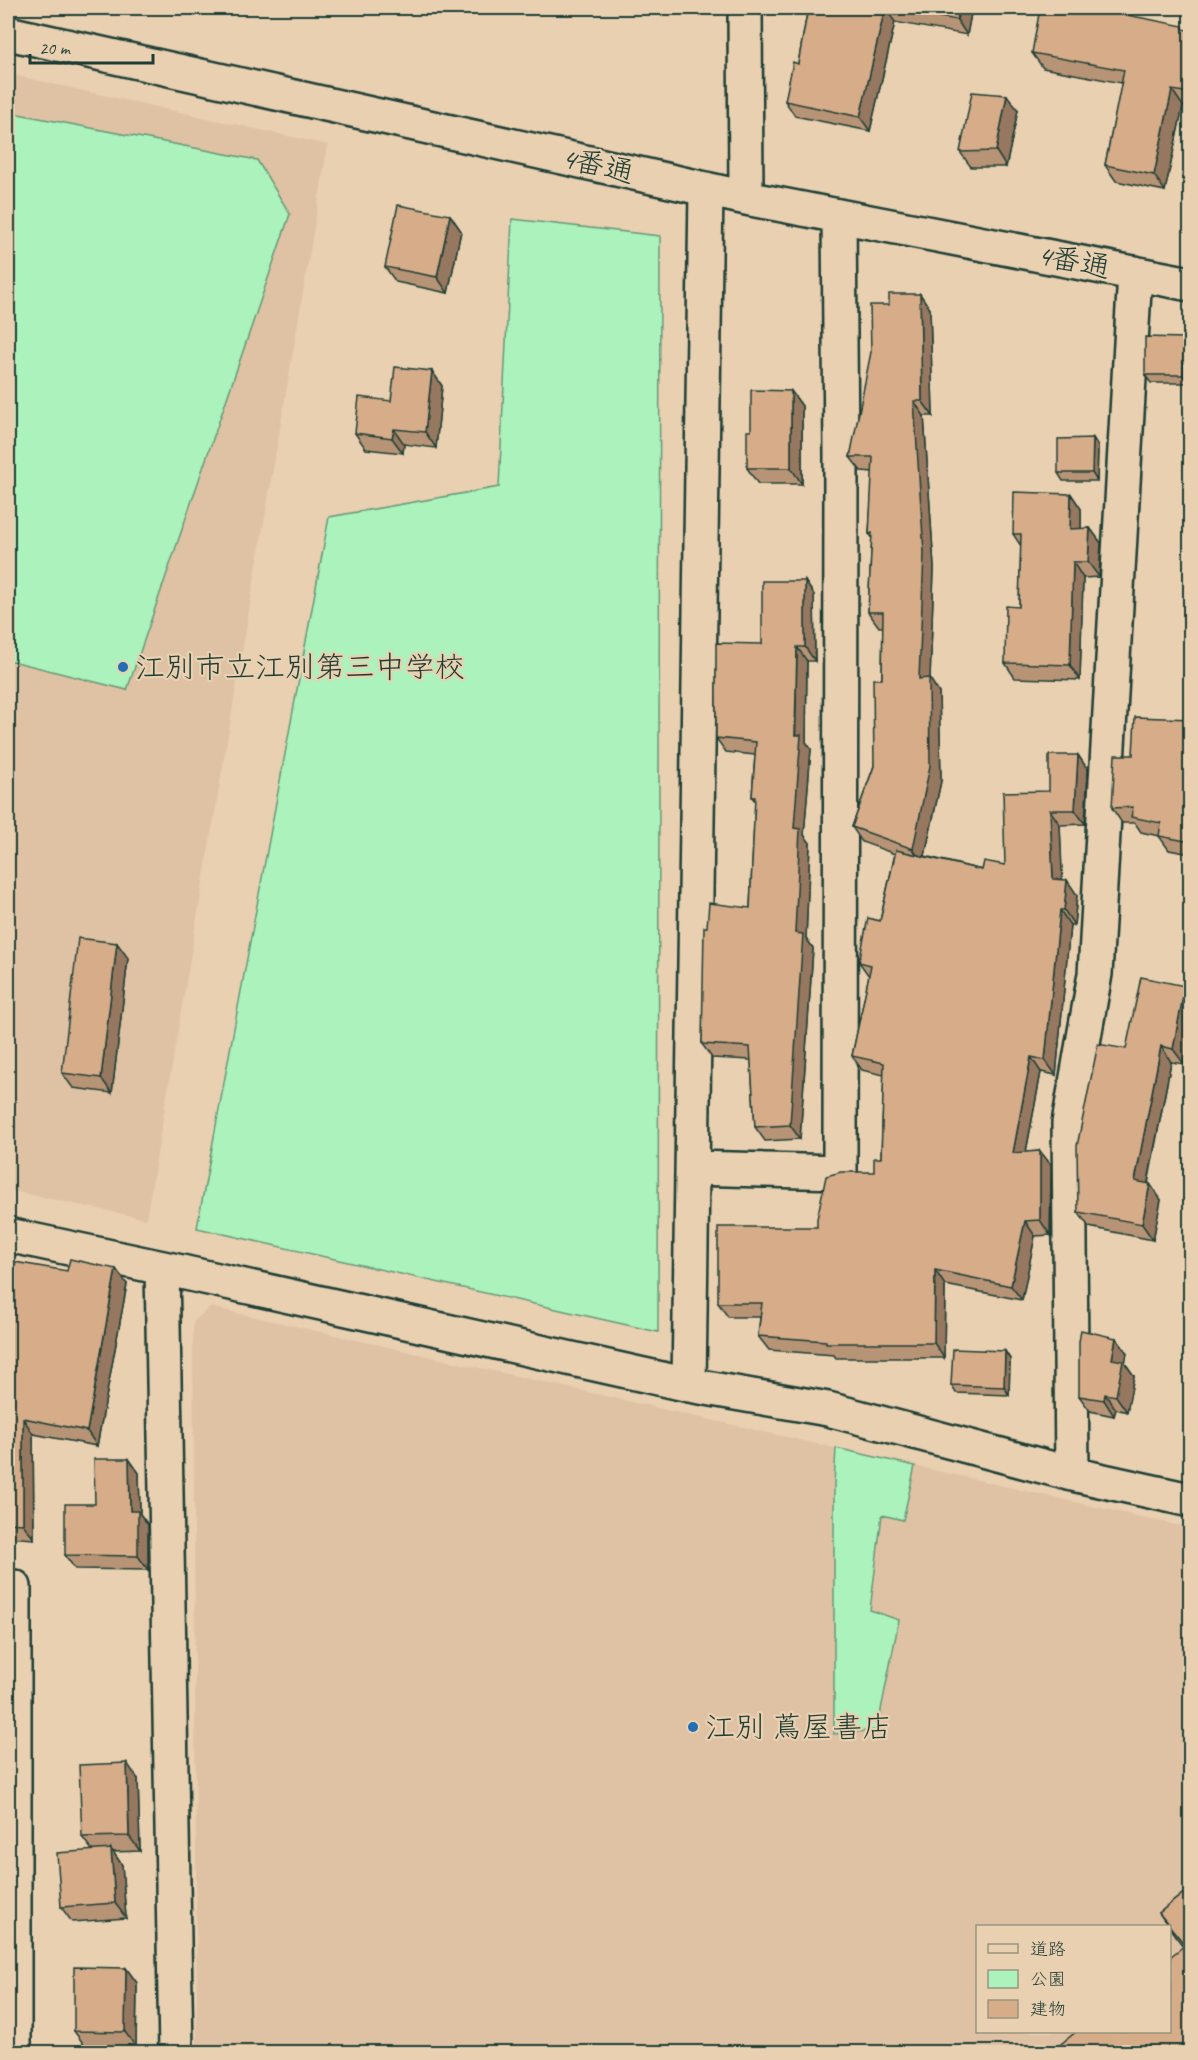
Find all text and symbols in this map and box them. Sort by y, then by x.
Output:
scale bar [30,27,153,65]
text: 20 m [39,37,72,59]
street label: 4番通 [558,138,638,192]
street label: 4番通 [1034,235,1114,287]
place label: 江別市立江別第三中学校 [135,648,465,686]
marker: 江別市立江別第三中学校 [116,660,130,674]
place label: 江別 蔦屋書店 [705,1708,892,1746]
marker: 江別 蔦屋書店 [686,1720,700,1734]
legend [976,1925,1171,2033]
text: 道路 [1030,1938,1066,1960]
text: 公園 [1030,1968,1066,1990]
text: 建物 [1030,1998,1066,2020]

